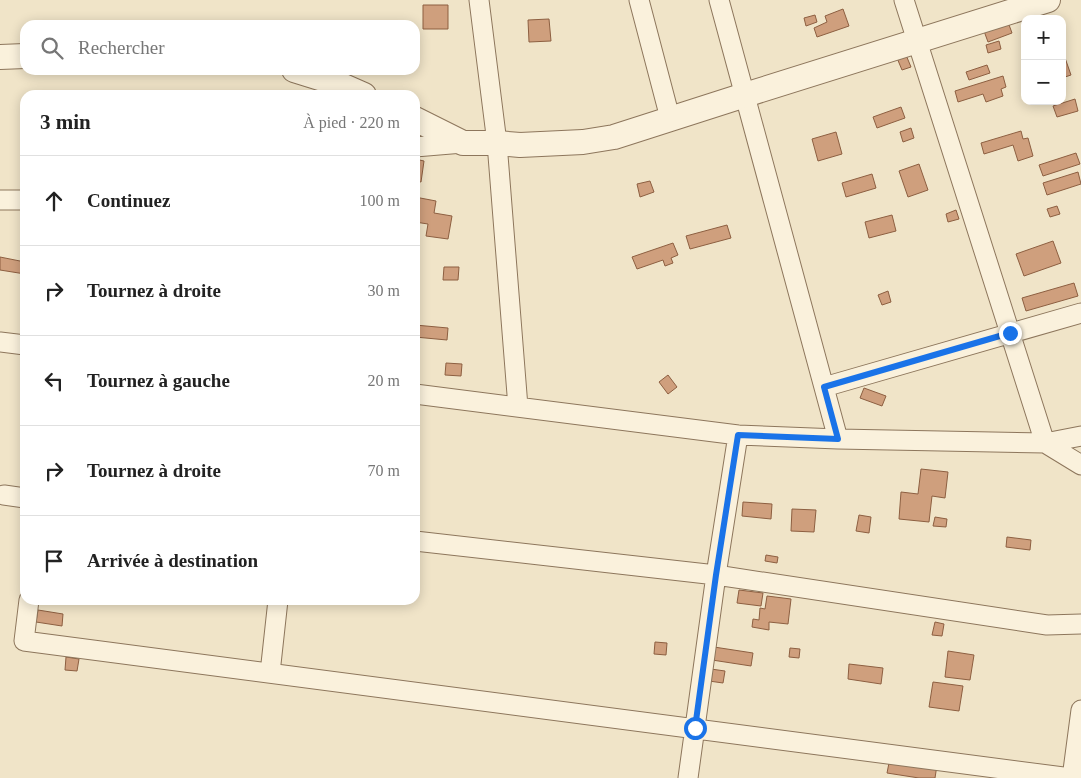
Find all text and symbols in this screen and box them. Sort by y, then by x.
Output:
map controls [1021,15,1066,105]
button: + [1021,15,1066,60]
search box [20,20,420,75]
icon: search [38,34,66,62]
text: Rechercher [78,37,165,58]
button: − [1021,60,1066,105]
text: 3 min [40,110,91,134]
text: À pied · 220 m [303,114,400,131]
icon: ahead [40,187,68,215]
text: Continuez [87,190,170,211]
text: 100 m [360,192,400,209]
icon: right [40,277,68,305]
text: Tournez à droite [87,280,221,301]
text: 30 m [368,282,400,299]
route end [999,322,1022,345]
icon: left [40,367,68,395]
text: Tournez à gauche [87,370,230,391]
text: 20 m [368,372,400,389]
icon: right [40,457,68,485]
text: Tournez à droite [87,460,221,481]
text: 70 m [368,462,400,479]
icon: arrive [40,547,68,575]
text: Arrivée à destination [87,550,258,571]
route start [684,717,707,740]

